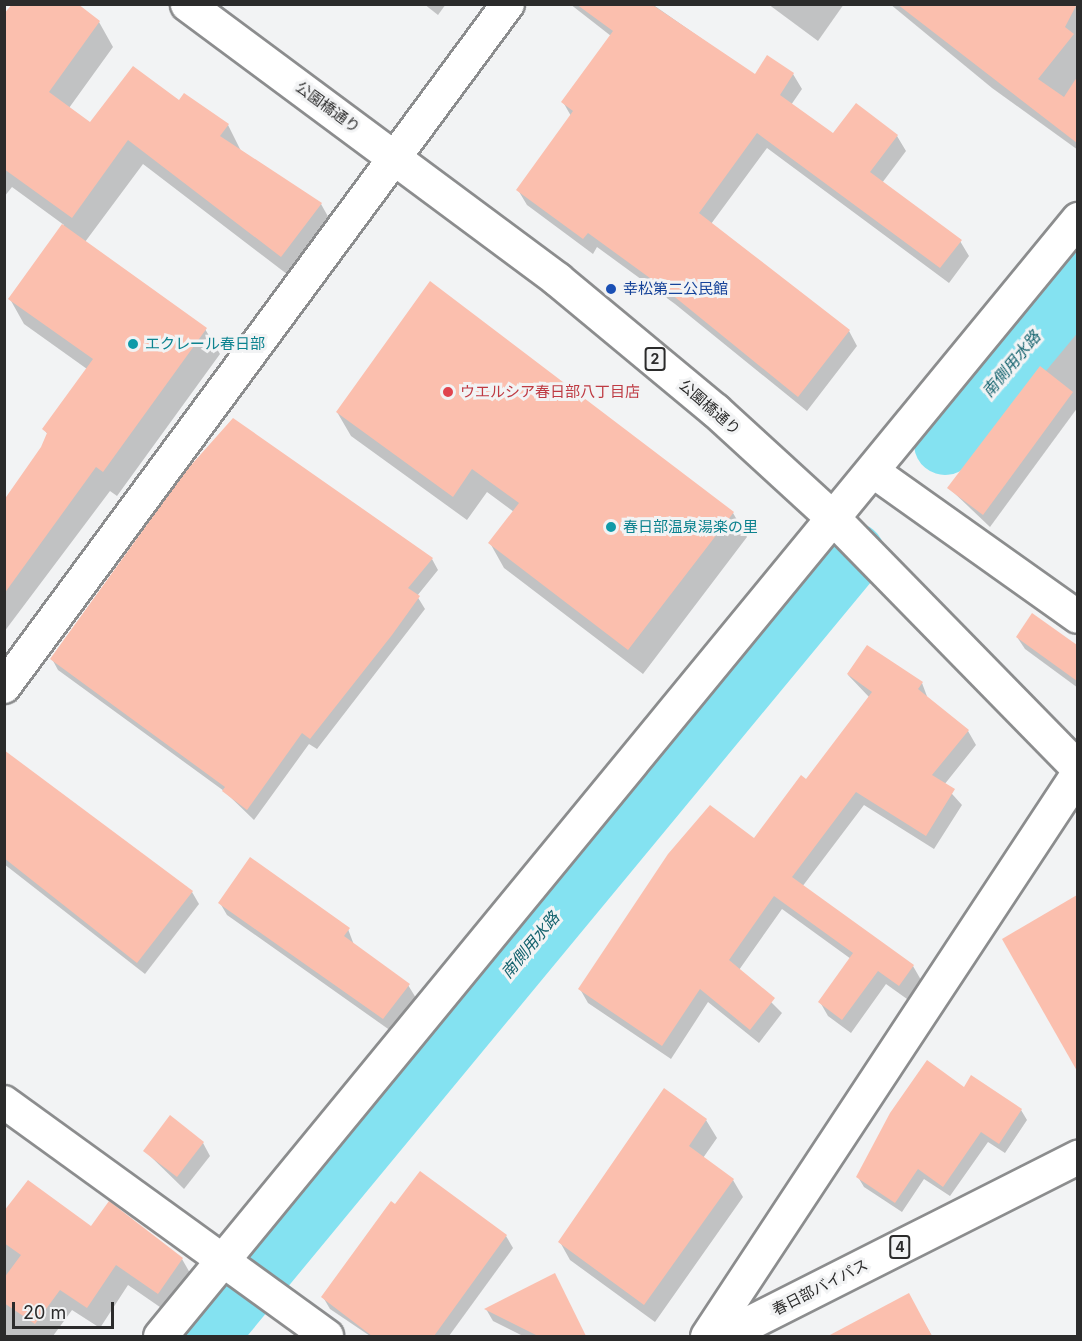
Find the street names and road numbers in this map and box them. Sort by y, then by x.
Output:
street label: 公園橋通り [292,78,364,136]
road number: 2 [644,348,666,370]
street label: 公園橋通り [676,376,744,438]
road number: 4 [888,1236,912,1258]
street label: 春日部バイパス [769,1255,871,1319]

